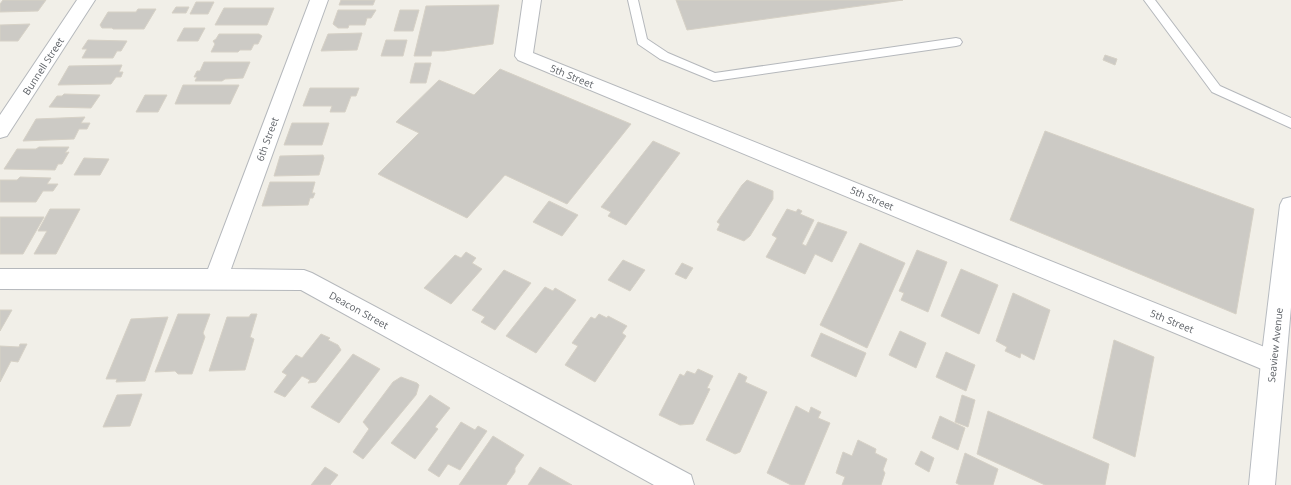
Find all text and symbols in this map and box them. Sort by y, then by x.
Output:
street label: Bunnell Street [19,34,67,98]
street label: 5th Street [548,61,596,91]
street label: 6th Street [253,115,282,163]
street label: 5th Street [848,183,896,214]
street label: Deacon Street [327,288,392,332]
street label: 5th Street [1148,306,1196,336]
street label: Seaview Avenue [1264,307,1286,383]

